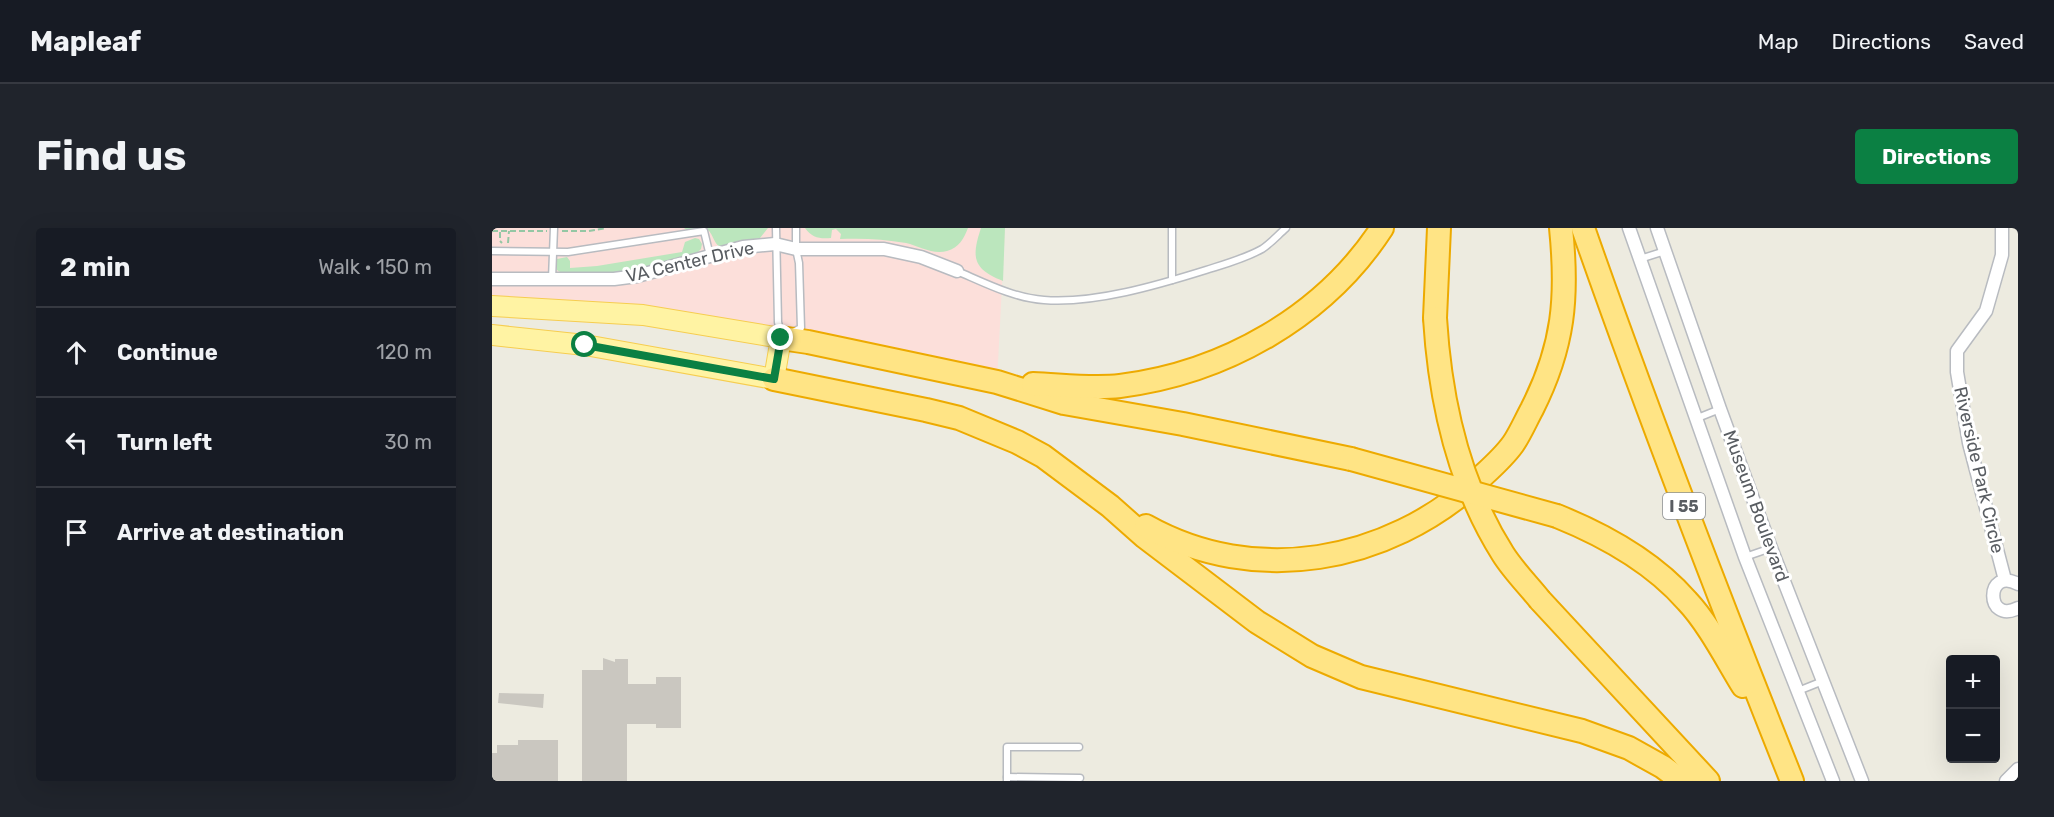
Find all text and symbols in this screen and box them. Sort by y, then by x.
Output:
text: Mapleaf [30,25,141,58]
text: Map [1758,29,1799,54]
text: Directions [1832,29,1931,54]
text: Saved [1964,29,2024,54]
button: Directions [1855,129,2018,184]
text: Find us [36,131,187,181]
street label: VA Center Drive [624,237,756,287]
text: 2 min [60,252,130,283]
text: Walk · 150 m [318,255,432,279]
route end [767,324,793,350]
route start [571,331,597,357]
icon: ahead [60,336,93,369]
text: Continue [117,339,218,366]
text: 120 m [376,340,432,364]
street label: Riverside Park Circle [1949,384,2009,556]
icon: left [60,426,93,459]
street label: Museum Boulevard [1718,427,1794,585]
text: Turn left [117,429,212,456]
text: 30 m [385,430,432,454]
road number: I 55 [1663,493,1705,519]
icon: arrive [60,516,93,549]
text: Arrive at destination [117,519,344,546]
map controls [1946,655,2000,763]
button: + [1946,655,2000,709]
button: − [1946,709,2000,763]

